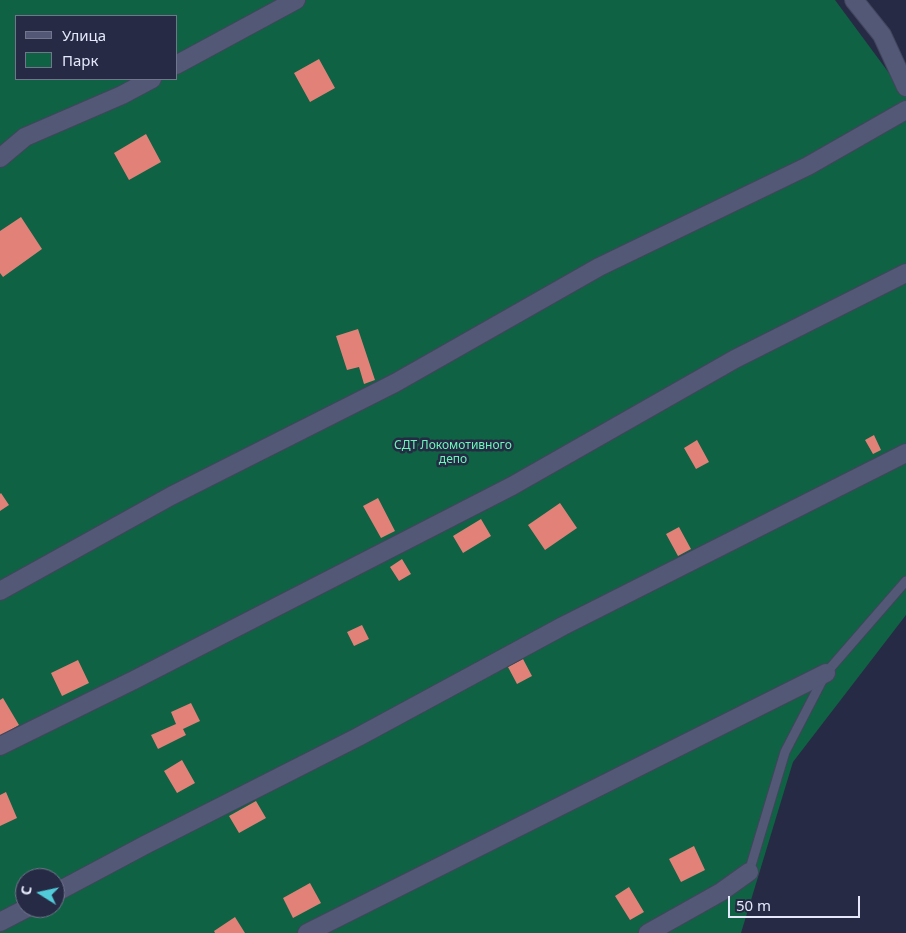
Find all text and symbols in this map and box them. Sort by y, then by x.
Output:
legend [15,15,178,80]
text: Улица [62,25,106,45]
text: Парк [62,50,98,70]
park label: СДТ Локомотивного депо [394,439,512,467]
north arrow [15,868,65,918]
text: С [16,884,36,897]
scale bar [731,886,864,918]
text: 50 m [736,895,771,915]

